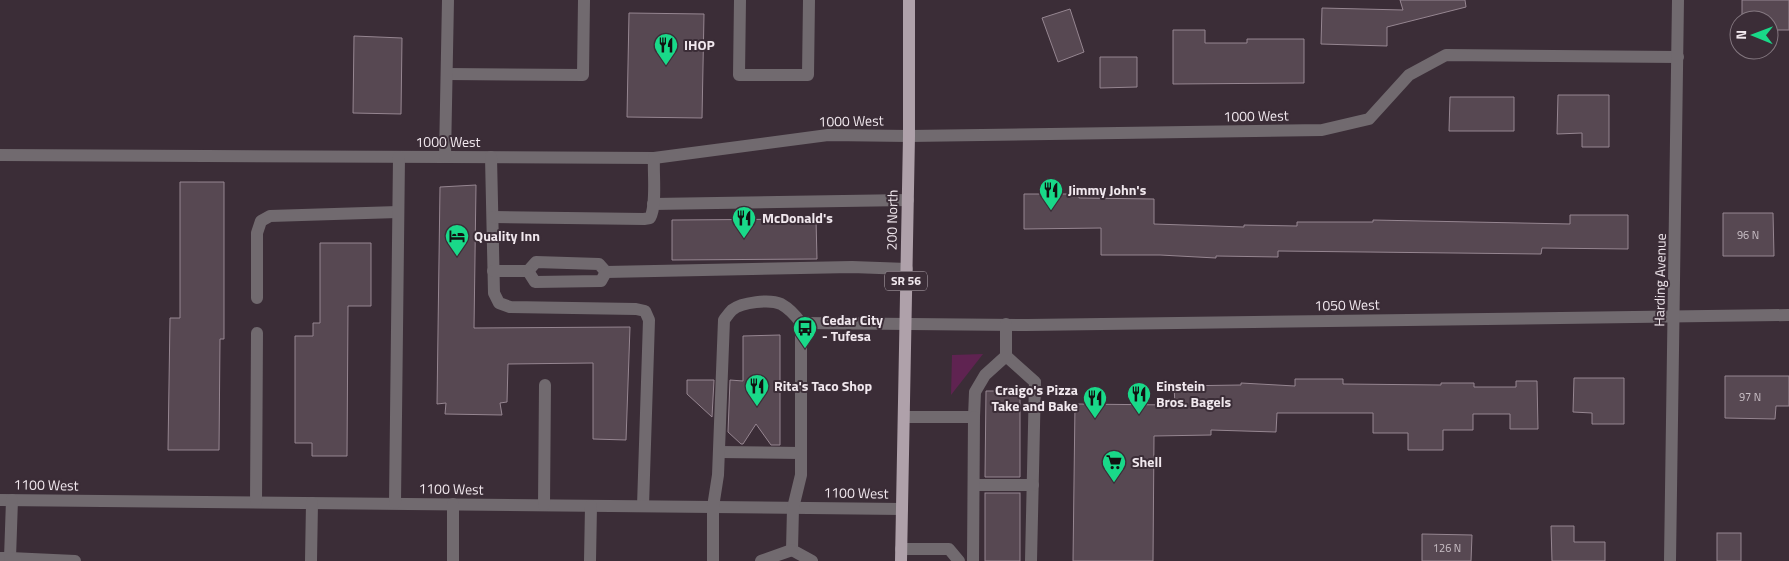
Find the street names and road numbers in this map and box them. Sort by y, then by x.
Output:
street label: 1000 West [1223,104,1289,127]
street label: 1000 West [818,109,884,132]
street label: 1000 West [415,131,481,152]
street label: 200 North [880,189,903,251]
street label: Harding Avenue [1648,233,1671,327]
road number: SR 56 [885,272,927,290]
street label: 1050 West [1314,293,1380,316]
street label: 1100 West [13,473,79,496]
street label: 1100 West [418,477,484,500]
street label: 1100 West [823,481,889,504]

